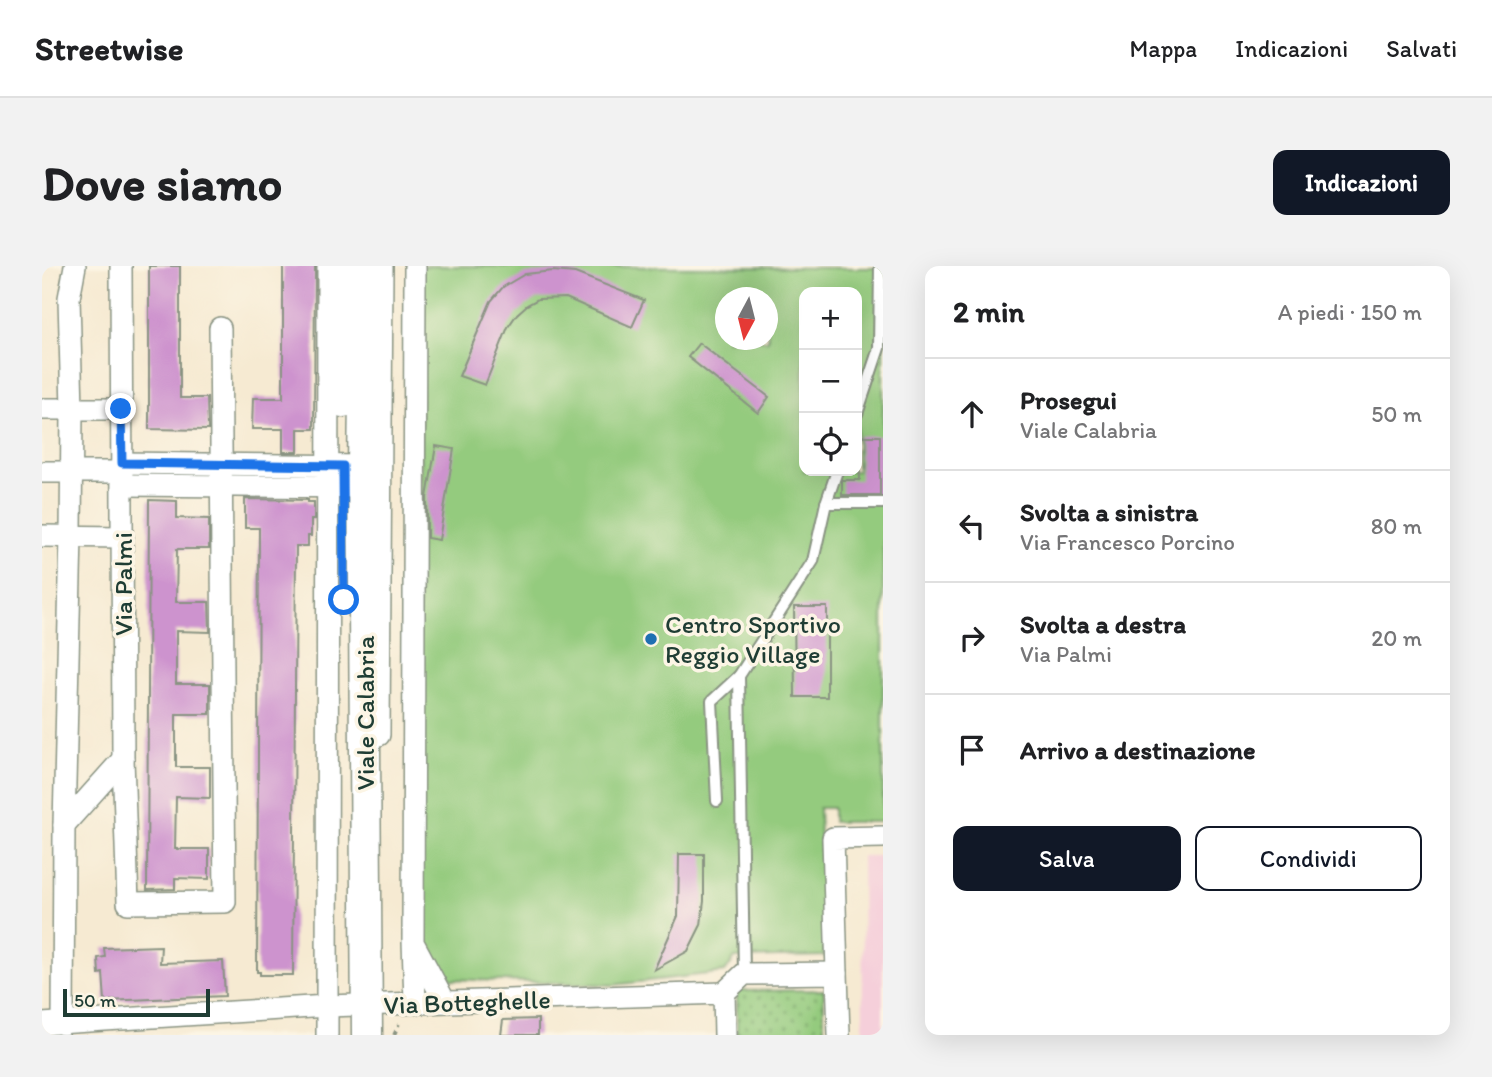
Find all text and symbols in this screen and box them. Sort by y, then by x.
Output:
text: Streetwise [35,29,184,68]
text: Mappa [1129,34,1197,63]
text: Indicazioni [1235,34,1348,63]
text: Salvati [1386,34,1457,63]
button: Indicazioni [1273,150,1450,215]
text: Dove siamo [42,153,282,212]
north arrow [715,287,778,350]
map controls [799,287,862,476]
button: + [799,287,862,350]
text: 2 min [953,293,1024,330]
text: A piedi · 150 m [1278,298,1422,326]
button: − [799,350,862,413]
text: Prosegui [1020,384,1117,416]
route end [105,393,136,424]
icon: ahead [953,395,991,433]
text: 50 m [1371,400,1422,428]
button: locate [799,413,862,476]
text: Viale Calabria [1020,416,1157,444]
text: Svolta a sinistra [1020,496,1198,528]
icon: left [953,507,991,545]
text: 80 m [1371,512,1422,540]
text: Via Francesco Porcino [1020,528,1235,556]
street label: Via Palmi [107,532,139,636]
route start [328,584,359,615]
place label: Centro Sportivo Reggio Village [665,608,841,670]
text: Svolta a destra [1020,608,1186,640]
icon: right [953,619,991,657]
text: 20 m [1371,624,1422,652]
marker: Centro Sportivo Reggio Village [643,631,659,647]
street label: Viale Calabria [349,635,381,791]
text: Via Palmi [1020,640,1112,668]
icon: arrive [953,731,991,769]
text: Arrivo a destinazione [1020,734,1256,766]
button: Salva [953,826,1181,891]
button: Condividi [1195,826,1422,891]
street label: Via Botteghelle [383,983,551,1021]
scale bar [63,986,210,1018]
text: 50 m [74,989,116,1012]

